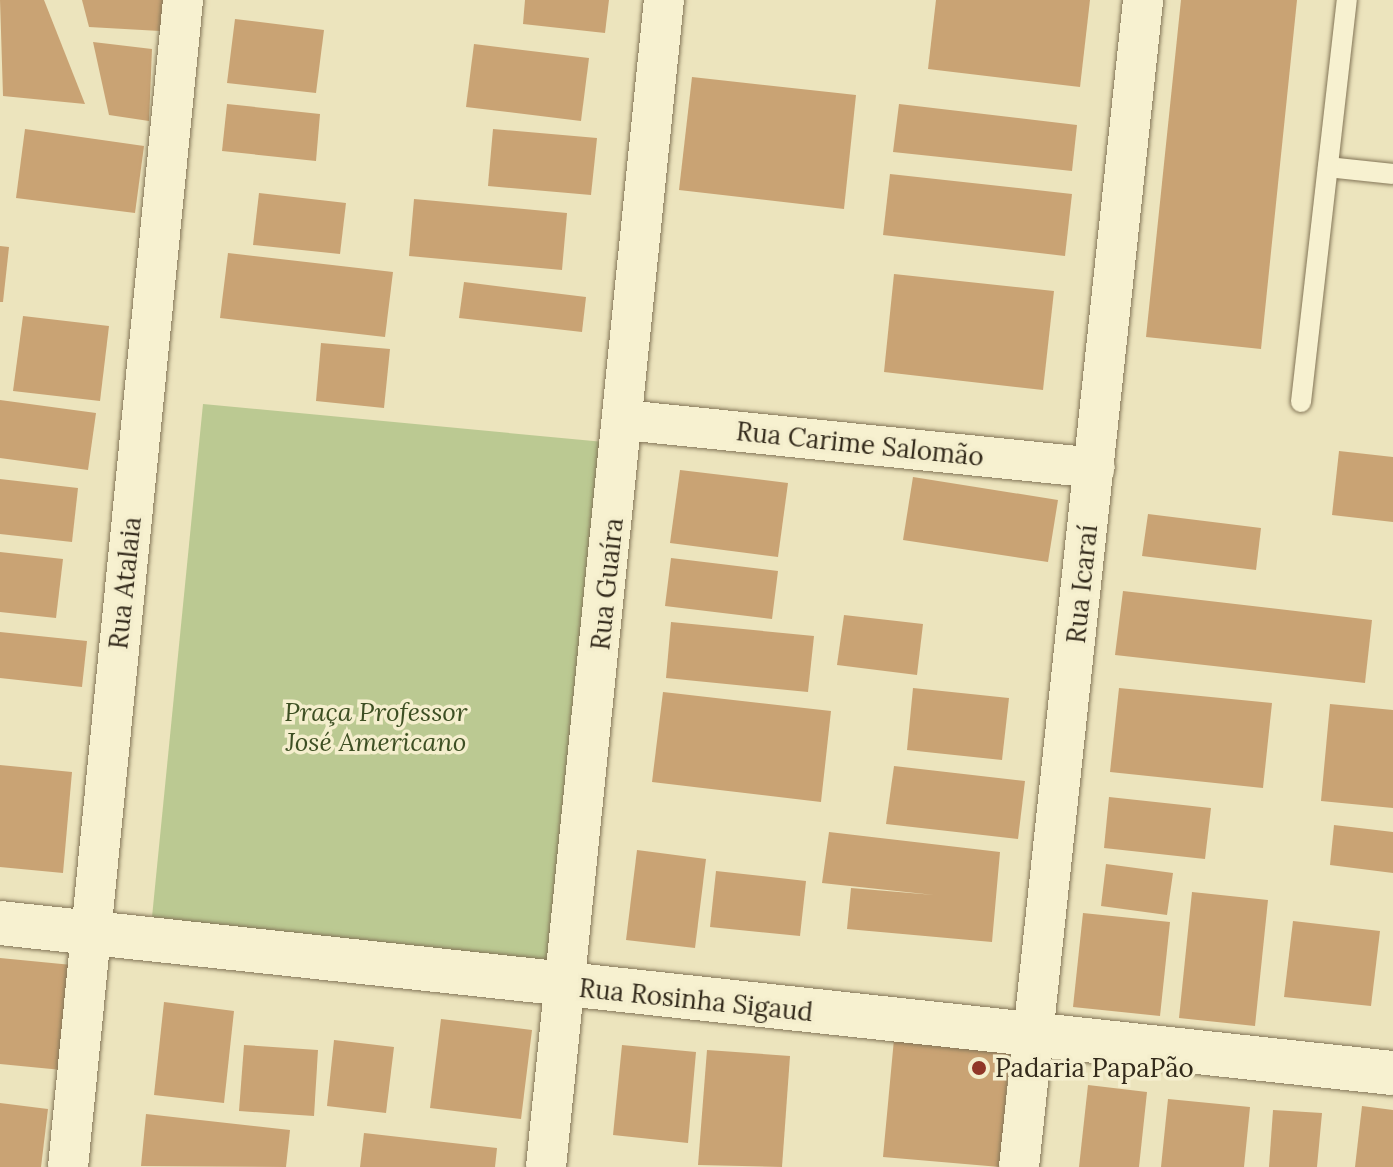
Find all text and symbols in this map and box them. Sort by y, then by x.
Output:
street label: Rua Carime Salomão [735,415,985,473]
street label: Rua Atalaia [103,515,147,651]
street label: Rua Guaíra [585,516,629,652]
street label: Rua Icaraí [1060,523,1104,645]
park label: Praça Professor José Americano [284,696,468,758]
street label: Rua Rosinha Sigaud [578,972,814,1028]
place label: Padaria PapaPão [995,1052,1194,1084]
marker: Padaria PapaPão [970,1059,988,1077]

